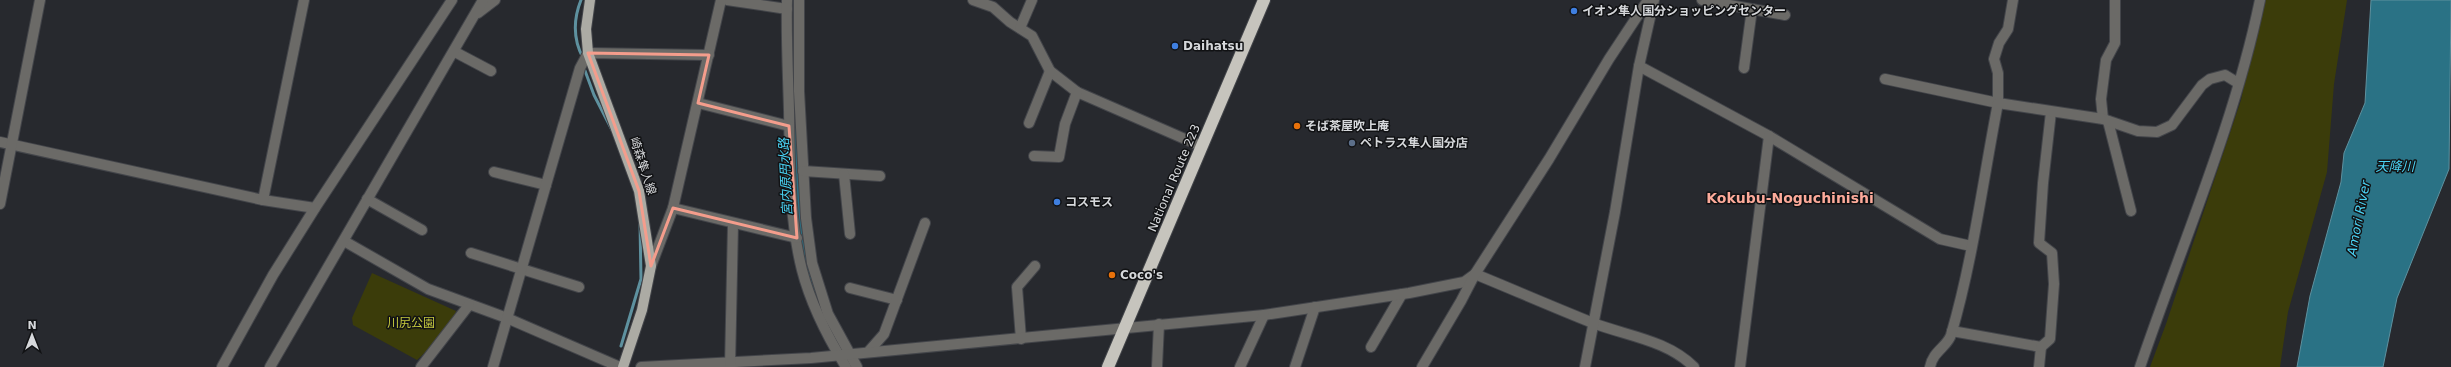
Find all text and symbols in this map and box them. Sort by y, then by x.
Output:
place label: イオン隼人国分ショッピングセンター [1582,4,1786,18]
marker: イオン隼人国分ショッピングセンター [1569,6,1579,16]
place label: Daihatsu [1183,39,1243,53]
marker: Daihatsu [1170,41,1180,51]
place label: そば茶屋吹上庵 [1305,119,1389,133]
marker: そば茶屋吹上庵 [1292,121,1302,131]
street label: National Route 223 [1145,122,1203,234]
street label: 崎森隼人線 [627,135,659,197]
place label: ペトラス隼人国分店 [1360,136,1468,150]
water label: 宮内原用水路 [776,137,795,216]
marker: ペトラス隼人国分店 [1347,138,1357,148]
water label: 天降川 [2375,159,2416,174]
water label: Amori River [2344,178,2373,258]
district label: Kokubu-Noguchinishi [1706,190,1874,206]
place label: コスモス [1065,195,1113,209]
marker: コスモス [1052,197,1062,207]
place label: Coco's [1120,268,1163,282]
marker: Coco's [1107,270,1117,280]
north arrow [12,315,52,355]
park label: 川尻公園 [387,316,435,330]
text: N [27,319,37,332]

